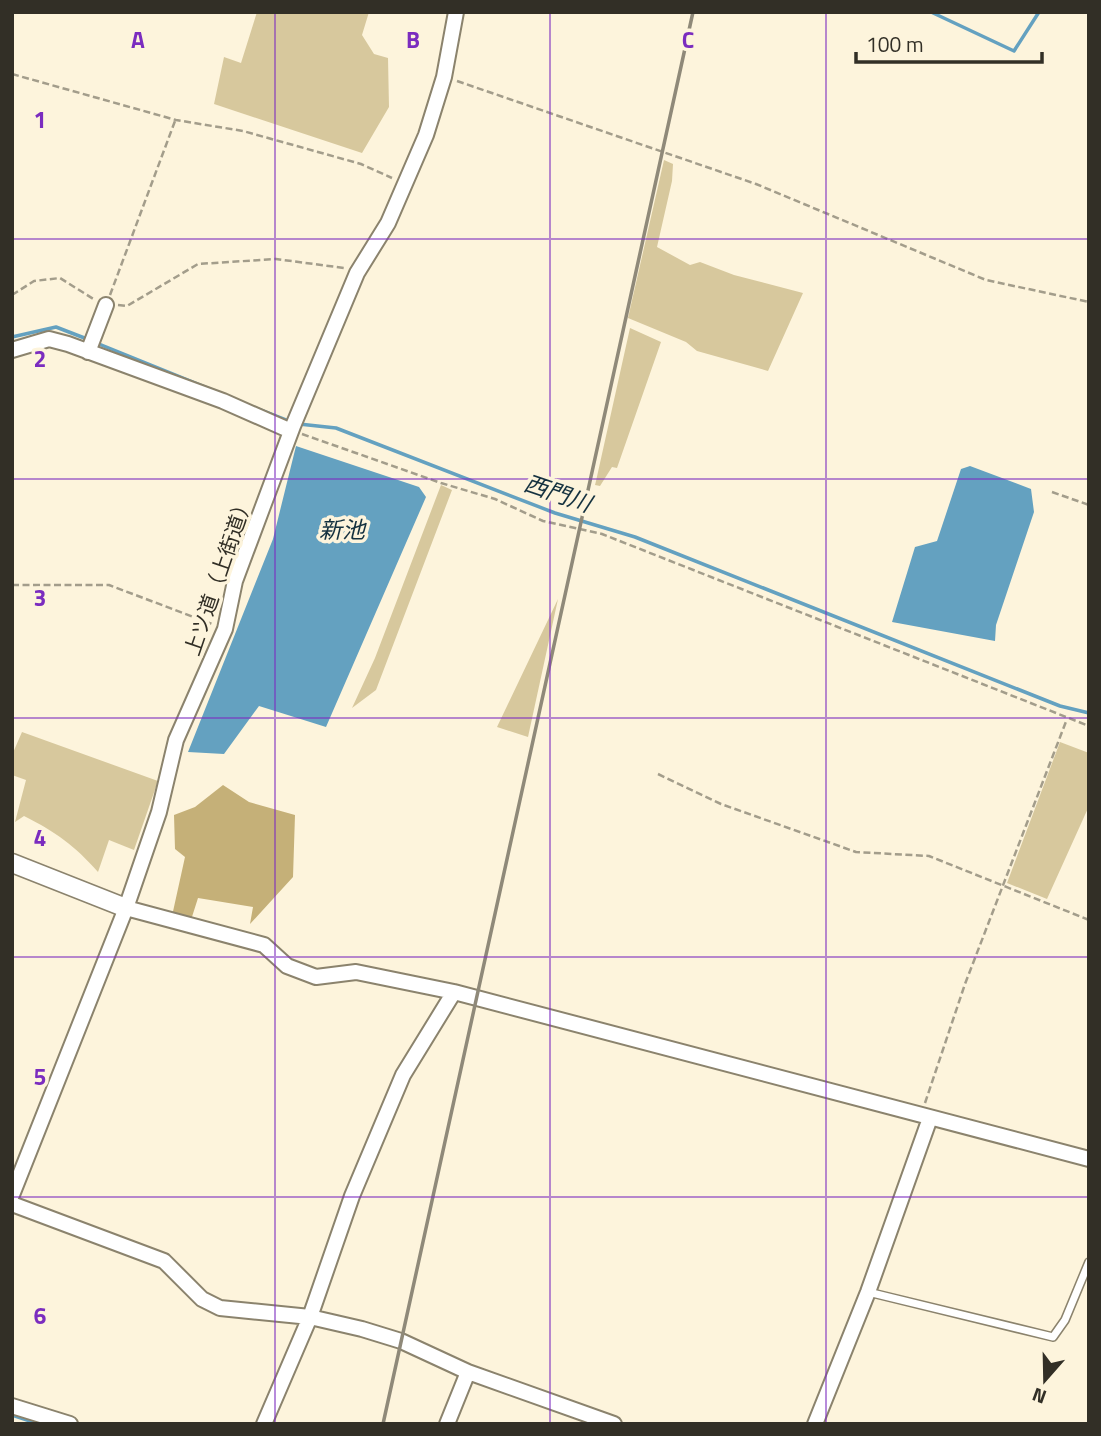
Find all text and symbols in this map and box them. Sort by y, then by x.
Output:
scale bar [856,21,1042,65]
text: A [131,22,145,57]
text: B [406,22,420,57]
text: C [682,22,694,57]
text: 100 m [866,28,923,60]
text: 1 [34,102,46,137]
text: 2 [34,341,46,376]
water label: 西門川 [520,465,599,522]
street label: 上ツ道（上街道） [176,490,260,660]
water label: 新池 [319,512,367,547]
text: 3 [34,580,46,615]
text: 4 [34,820,46,855]
text: 5 [34,1059,46,1094]
text: 6 [34,1298,47,1333]
north arrow [1010,1345,1080,1415]
text: N [1028,1381,1050,1412]

